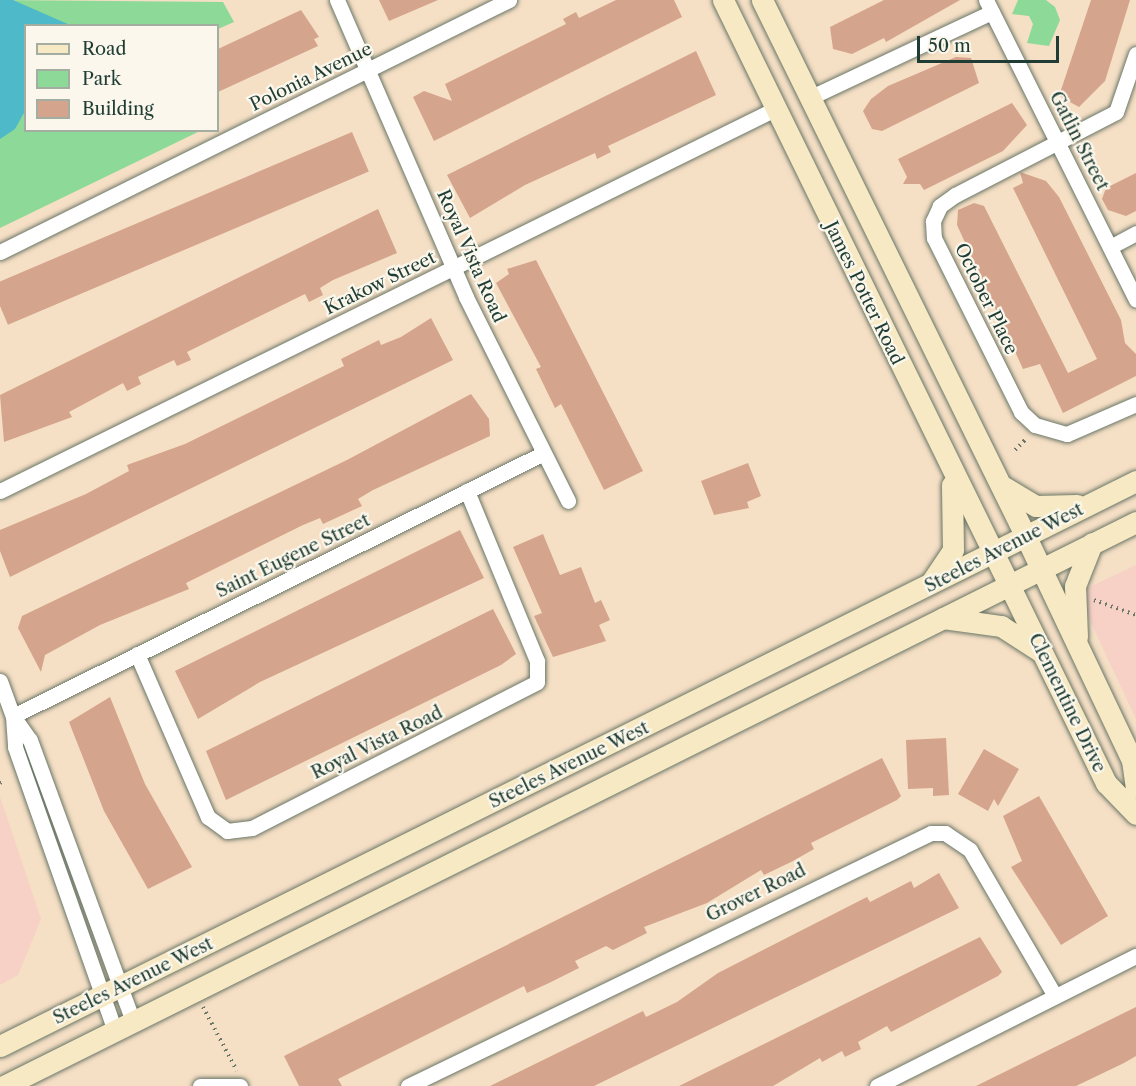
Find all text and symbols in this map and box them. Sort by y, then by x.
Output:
legend [24,24,219,132]
scale bar [920,24,1062,62]
text: 50 m [928,35,971,57]
text: Road [82,38,127,60]
street label: Polonia Avenue [246,38,376,116]
text: Park [82,68,121,90]
street label: Gatlin Street [1045,88,1113,194]
text: Building [82,98,154,120]
street label: Royal Vista Road [432,186,510,326]
street label: James Potter Road [820,218,908,368]
street label: October Place [950,240,1022,358]
street label: Krakow Street [320,247,440,319]
street label: Steeles Avenue West [920,498,1088,598]
street label: Saint Eugene Street [213,509,373,603]
street label: Clementine Drive [1024,630,1110,776]
street label: Royal Vista Road [308,702,446,784]
street label: Steeles Avenue West [485,717,653,813]
street label: Grover Road [702,859,810,927]
street label: Steeles Avenue West [49,933,217,1029]

